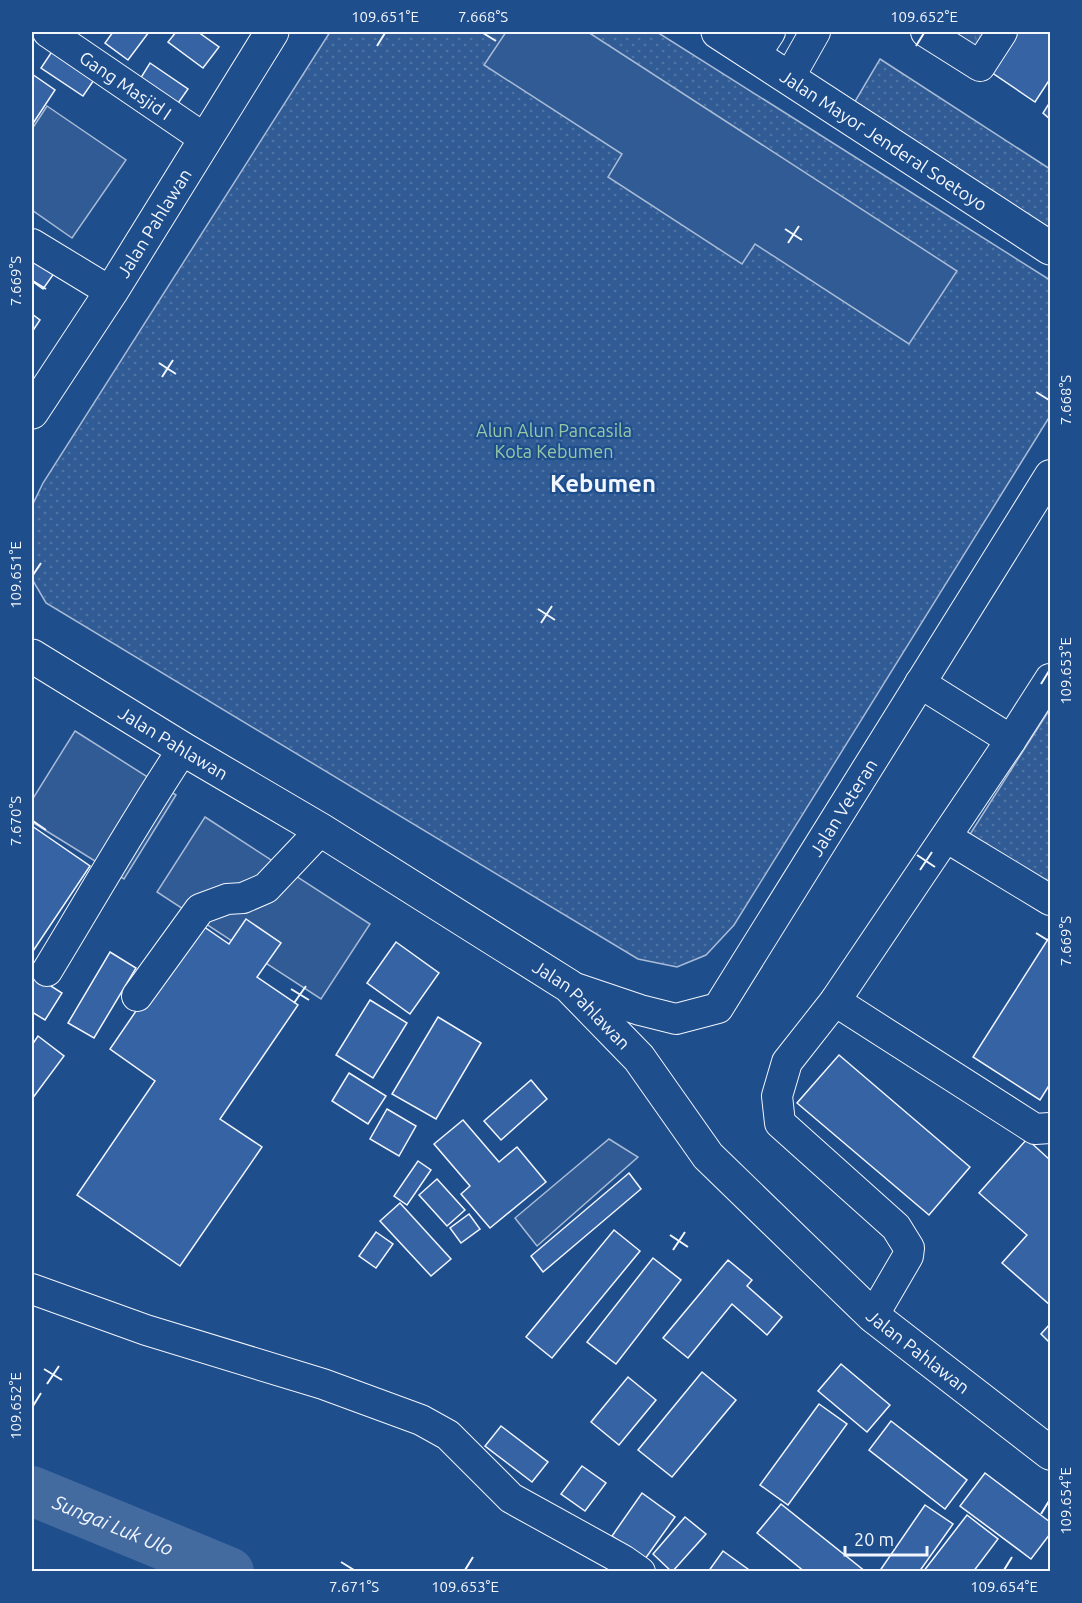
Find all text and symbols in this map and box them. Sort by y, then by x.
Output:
text: 109.651°E [351,8,419,25]
text: 7.668°S [458,8,508,25]
text: 109.652°E [890,8,958,25]
street label: Gang Masjid I [76,47,175,123]
street label: Jalan Mayor Jenderal Soetoyo [777,65,991,215]
street label: Jalan Pahlawan [113,165,195,281]
text: 7.669°S [7,256,24,306]
text: 7.668°S [1057,375,1074,425]
park label: Alun Alun Pancasila Kota Kebumen [476,420,632,461]
district label: Kebumen [550,470,656,497]
text: 109.651°E [7,541,24,609]
text: 109.653°E [1057,637,1074,705]
street label: Jalan Pahlawan [115,702,232,783]
street label: Jalan Veteran [805,755,881,859]
text: 7.670°S [7,796,24,846]
text: 7.669°S [1057,916,1074,966]
street label: Jalan Pahlawan [529,956,635,1053]
street label: Jalan Pahlawan [863,1306,974,1397]
text: 109.652°E [7,1372,24,1440]
text: 109.654°E [1057,1467,1074,1535]
water label: Sungai Luk Ulo [49,1489,177,1560]
scale bar [845,1519,928,1557]
text: 20 m [854,1529,894,1549]
text: 7.671°S [329,1578,379,1595]
text: 109.653°E [431,1578,499,1595]
text: 109.654°E [970,1578,1038,1595]

